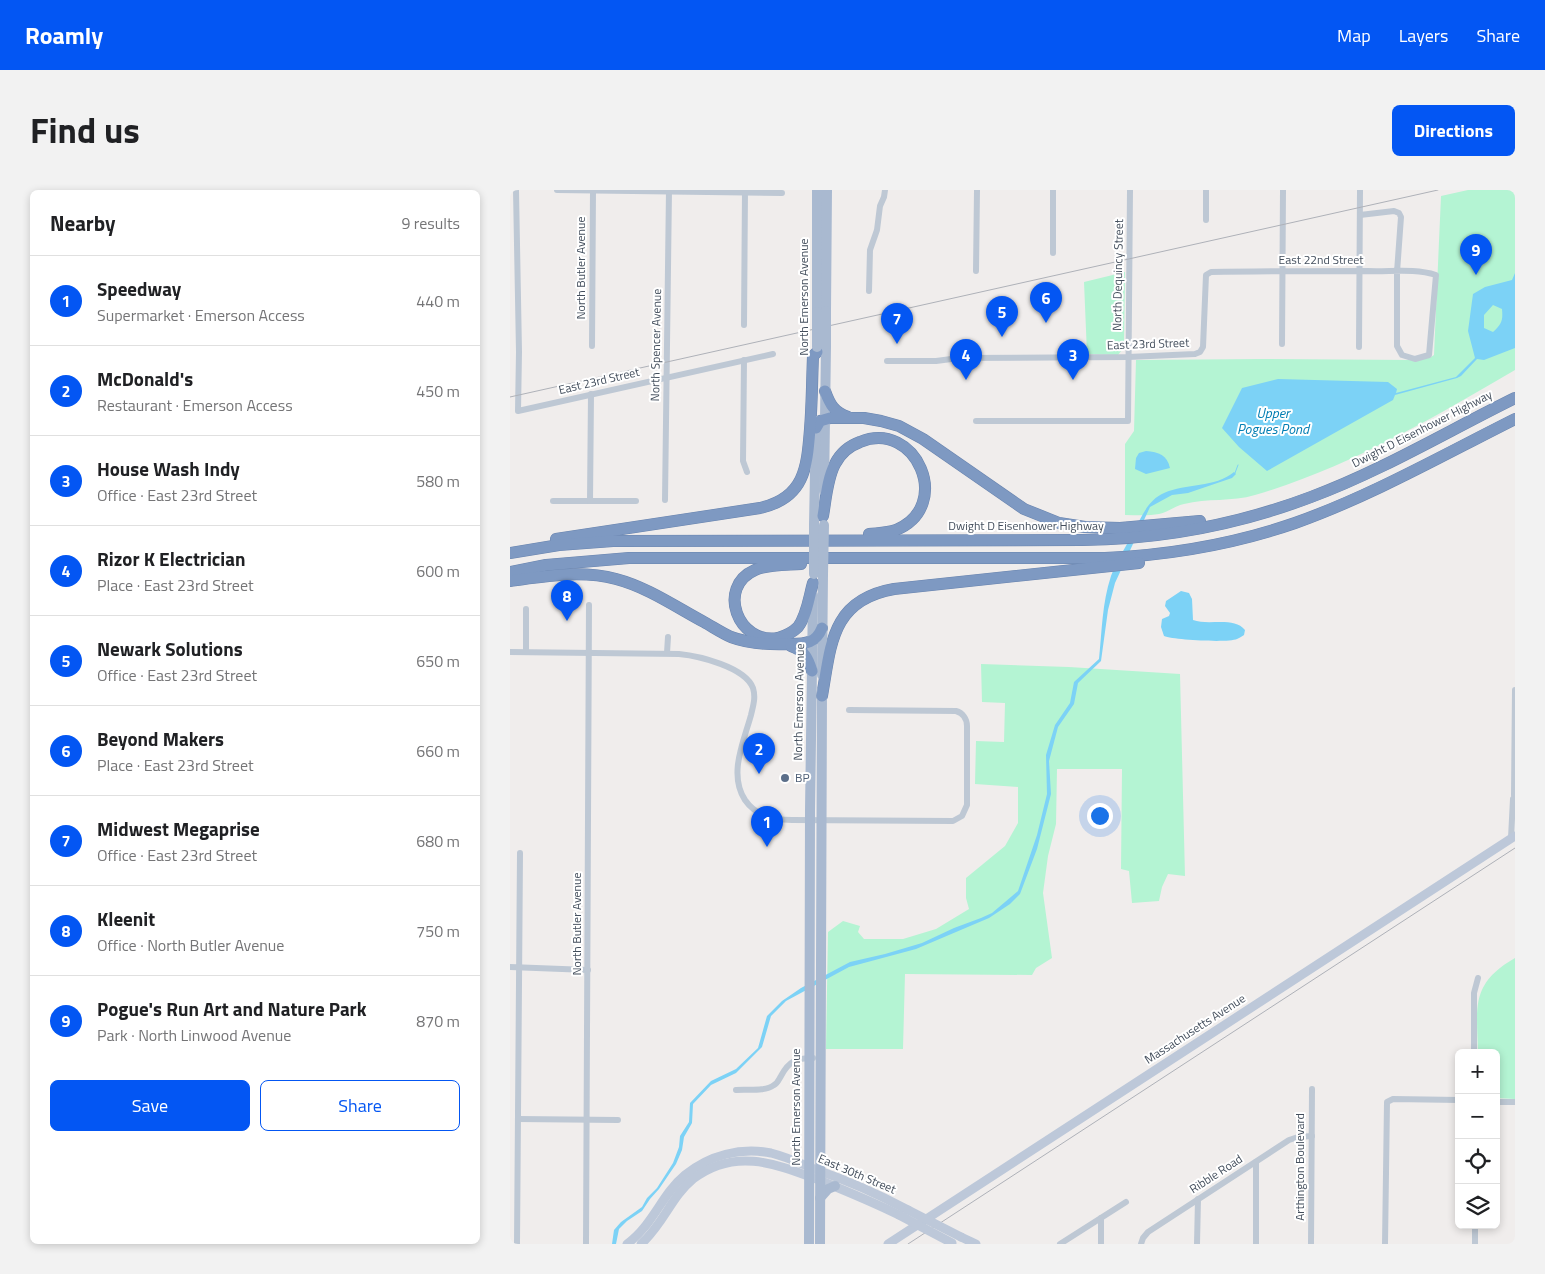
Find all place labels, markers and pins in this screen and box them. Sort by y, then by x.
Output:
pin: 9 [1460,234,1492,275]
pin: 6 [1030,282,1062,323]
pin: 5 [986,296,1018,337]
pin: 7 [881,303,913,344]
pin: 4 [950,339,982,380]
pin: 3 [1057,339,1089,380]
pin: 8 [551,580,583,621]
pin: 2 [743,733,775,774]
place label: BP [795,768,810,787]
marker: BP [779,772,791,784]
pin: 1 [751,806,783,847]

